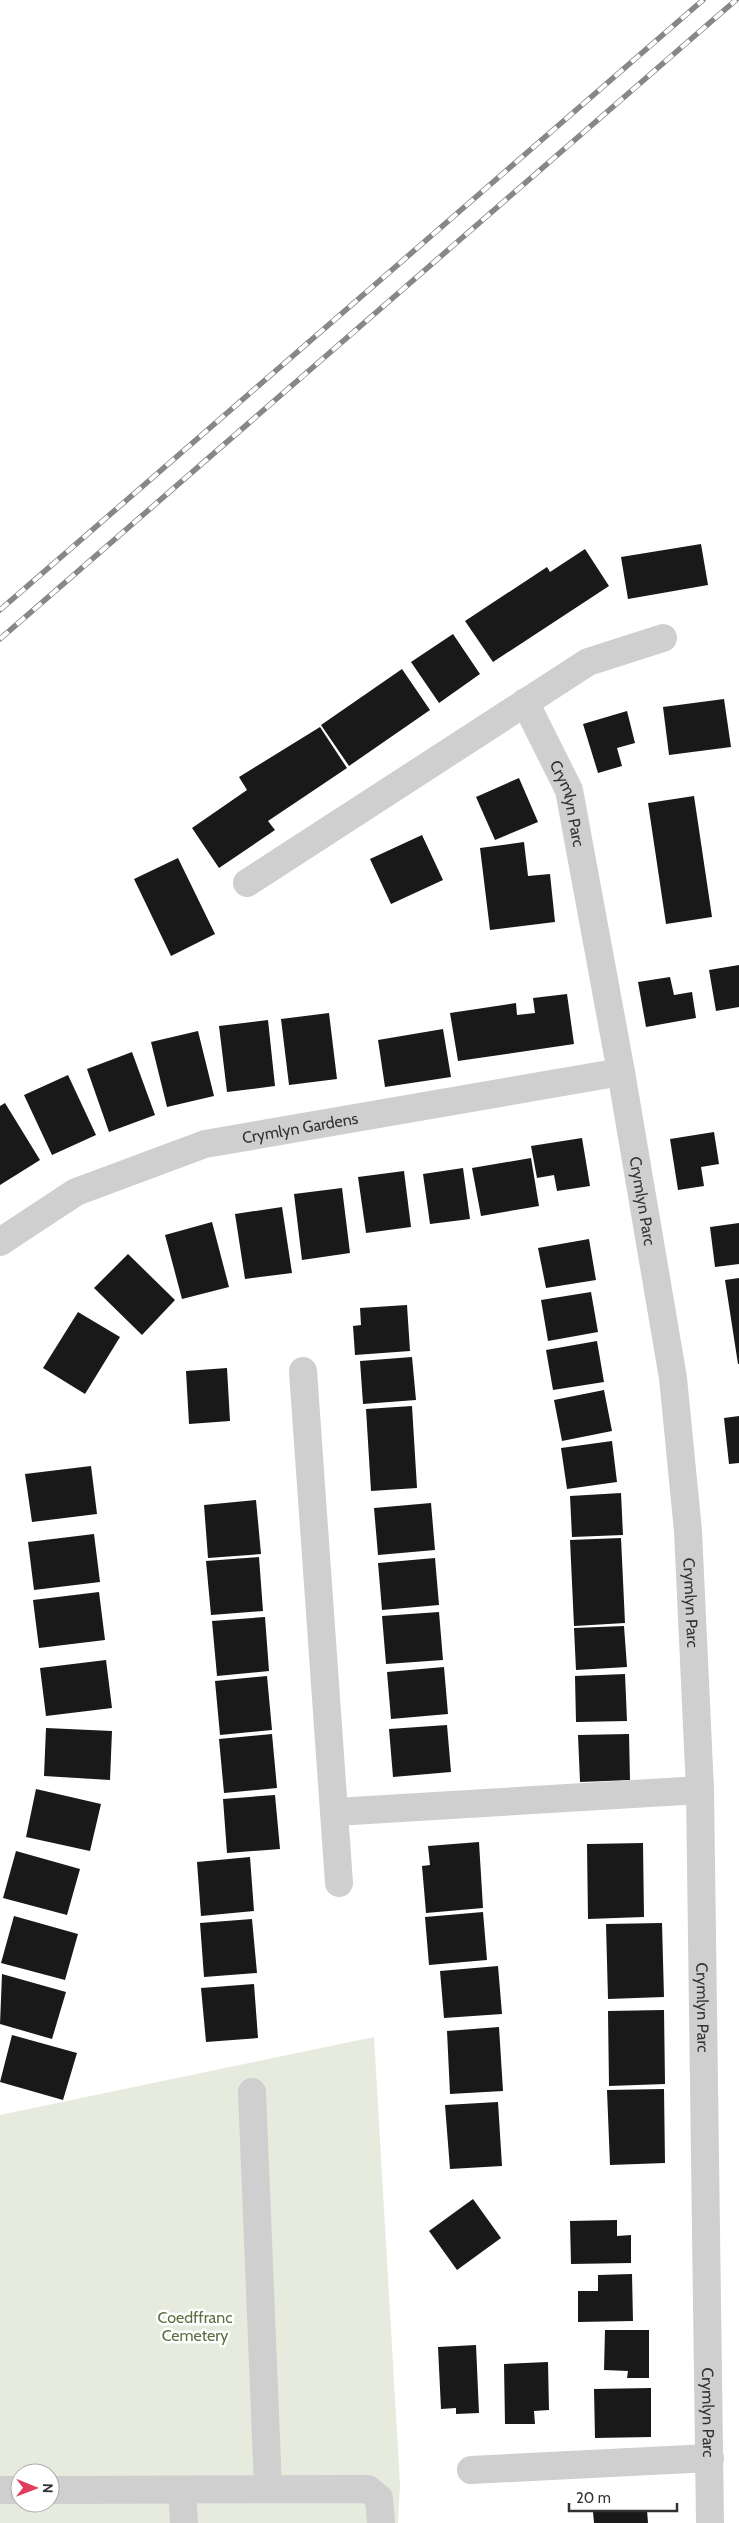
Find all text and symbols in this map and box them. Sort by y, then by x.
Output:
street label: Crymlyn Parc [546,757,589,848]
street label: Crymlyn Gardens [241,1108,360,1147]
street label: Crymlyn Parc [626,1155,660,1247]
street label: Crymlyn Parc [680,1557,703,1648]
street label: Crymlyn Parc [693,1962,713,2053]
park label: Coedffranc Cemetery [158,2308,232,2345]
street label: Crymlyn Parc [698,2367,719,2458]
north arrow [10,2463,60,2513]
scale bar [569,2480,676,2512]
text: N [39,2483,57,2493]
text: 20 m [576,2489,611,2507]

